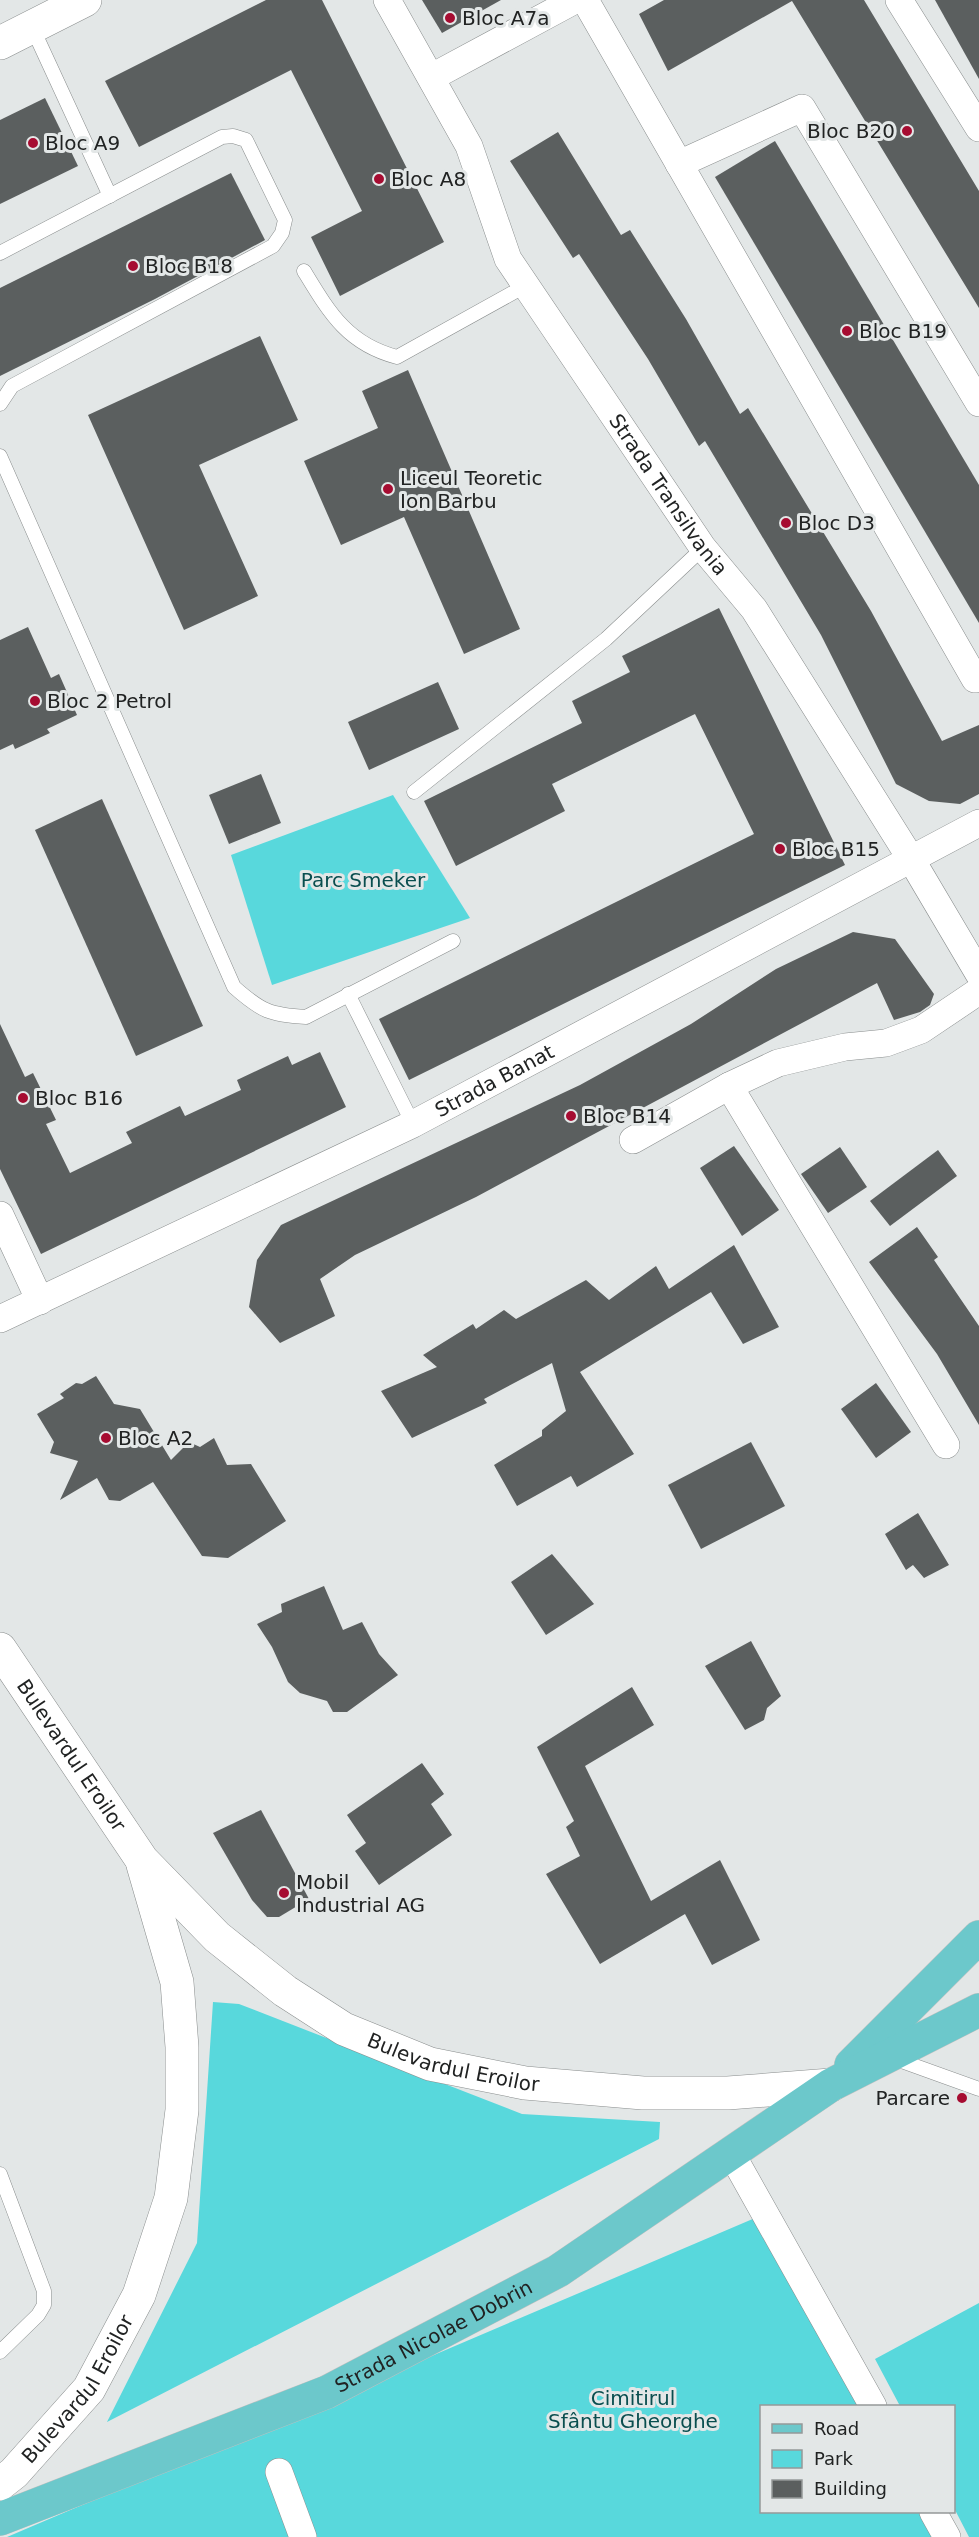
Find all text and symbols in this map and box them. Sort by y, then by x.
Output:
place label: Bloc A7a [462,6,550,30]
marker: Bloc A7a [443,11,457,25]
place label: Bloc B20 [807,119,895,143]
marker: Bloc B20 [900,124,914,138]
place label: Bloc A9 [45,131,120,155]
marker: Bloc A9 [26,136,40,150]
place label: Bloc A8 [391,167,466,191]
marker: Bloc A8 [372,172,386,186]
place label: Bloc B18 [145,254,233,278]
marker: Bloc B18 [126,259,140,273]
place label: Bloc B19 [859,319,947,343]
marker: Bloc B19 [840,324,854,338]
street label: Strada Transilvania [604,409,733,580]
place label: Liceul Teoretic Ion Barbu [400,466,542,513]
marker: Liceul Teoretic Ion Barbu [381,482,395,496]
place label: Bloc D3 [798,511,875,535]
marker: Bloc D3 [779,516,793,530]
place label: Bloc 2 Petrol [47,689,172,713]
marker: Bloc 2 Petrol [28,694,42,708]
place label: Bloc B15 [792,837,880,861]
marker: Bloc B15 [773,842,787,856]
park label: Parc Smeker [301,868,426,892]
street label: Strada Banat [431,1039,558,1122]
place label: Bloc B16 [35,1086,123,1110]
marker: Bloc B16 [16,1091,30,1105]
place label: Bloc B14 [583,1104,671,1128]
marker: Bloc B14 [564,1109,578,1123]
place label: Bloc A2 [118,1426,193,1450]
marker: Bloc A2 [99,1431,113,1445]
street label: Bulevardul Eroilor [12,1675,132,1836]
place label: Mobil Industrial AG [296,1870,425,1917]
marker: Mobil Industrial AG [277,1886,291,1900]
street label: Bulevardul Eroilor [364,2028,541,2096]
place label: Parcare [875,2086,950,2110]
marker: Parcare [955,2091,969,2105]
street label: Strada Nicolae Dobrin [331,2275,536,2398]
street label: Bulevardul Eroilor [17,2310,139,2468]
park label: Cimitirul Sfântu Gheorghe [548,2386,718,2433]
legend [760,2405,955,2513]
text: Road [814,2418,859,2439]
text: Park [814,2448,853,2469]
text: Building [814,2478,887,2499]

